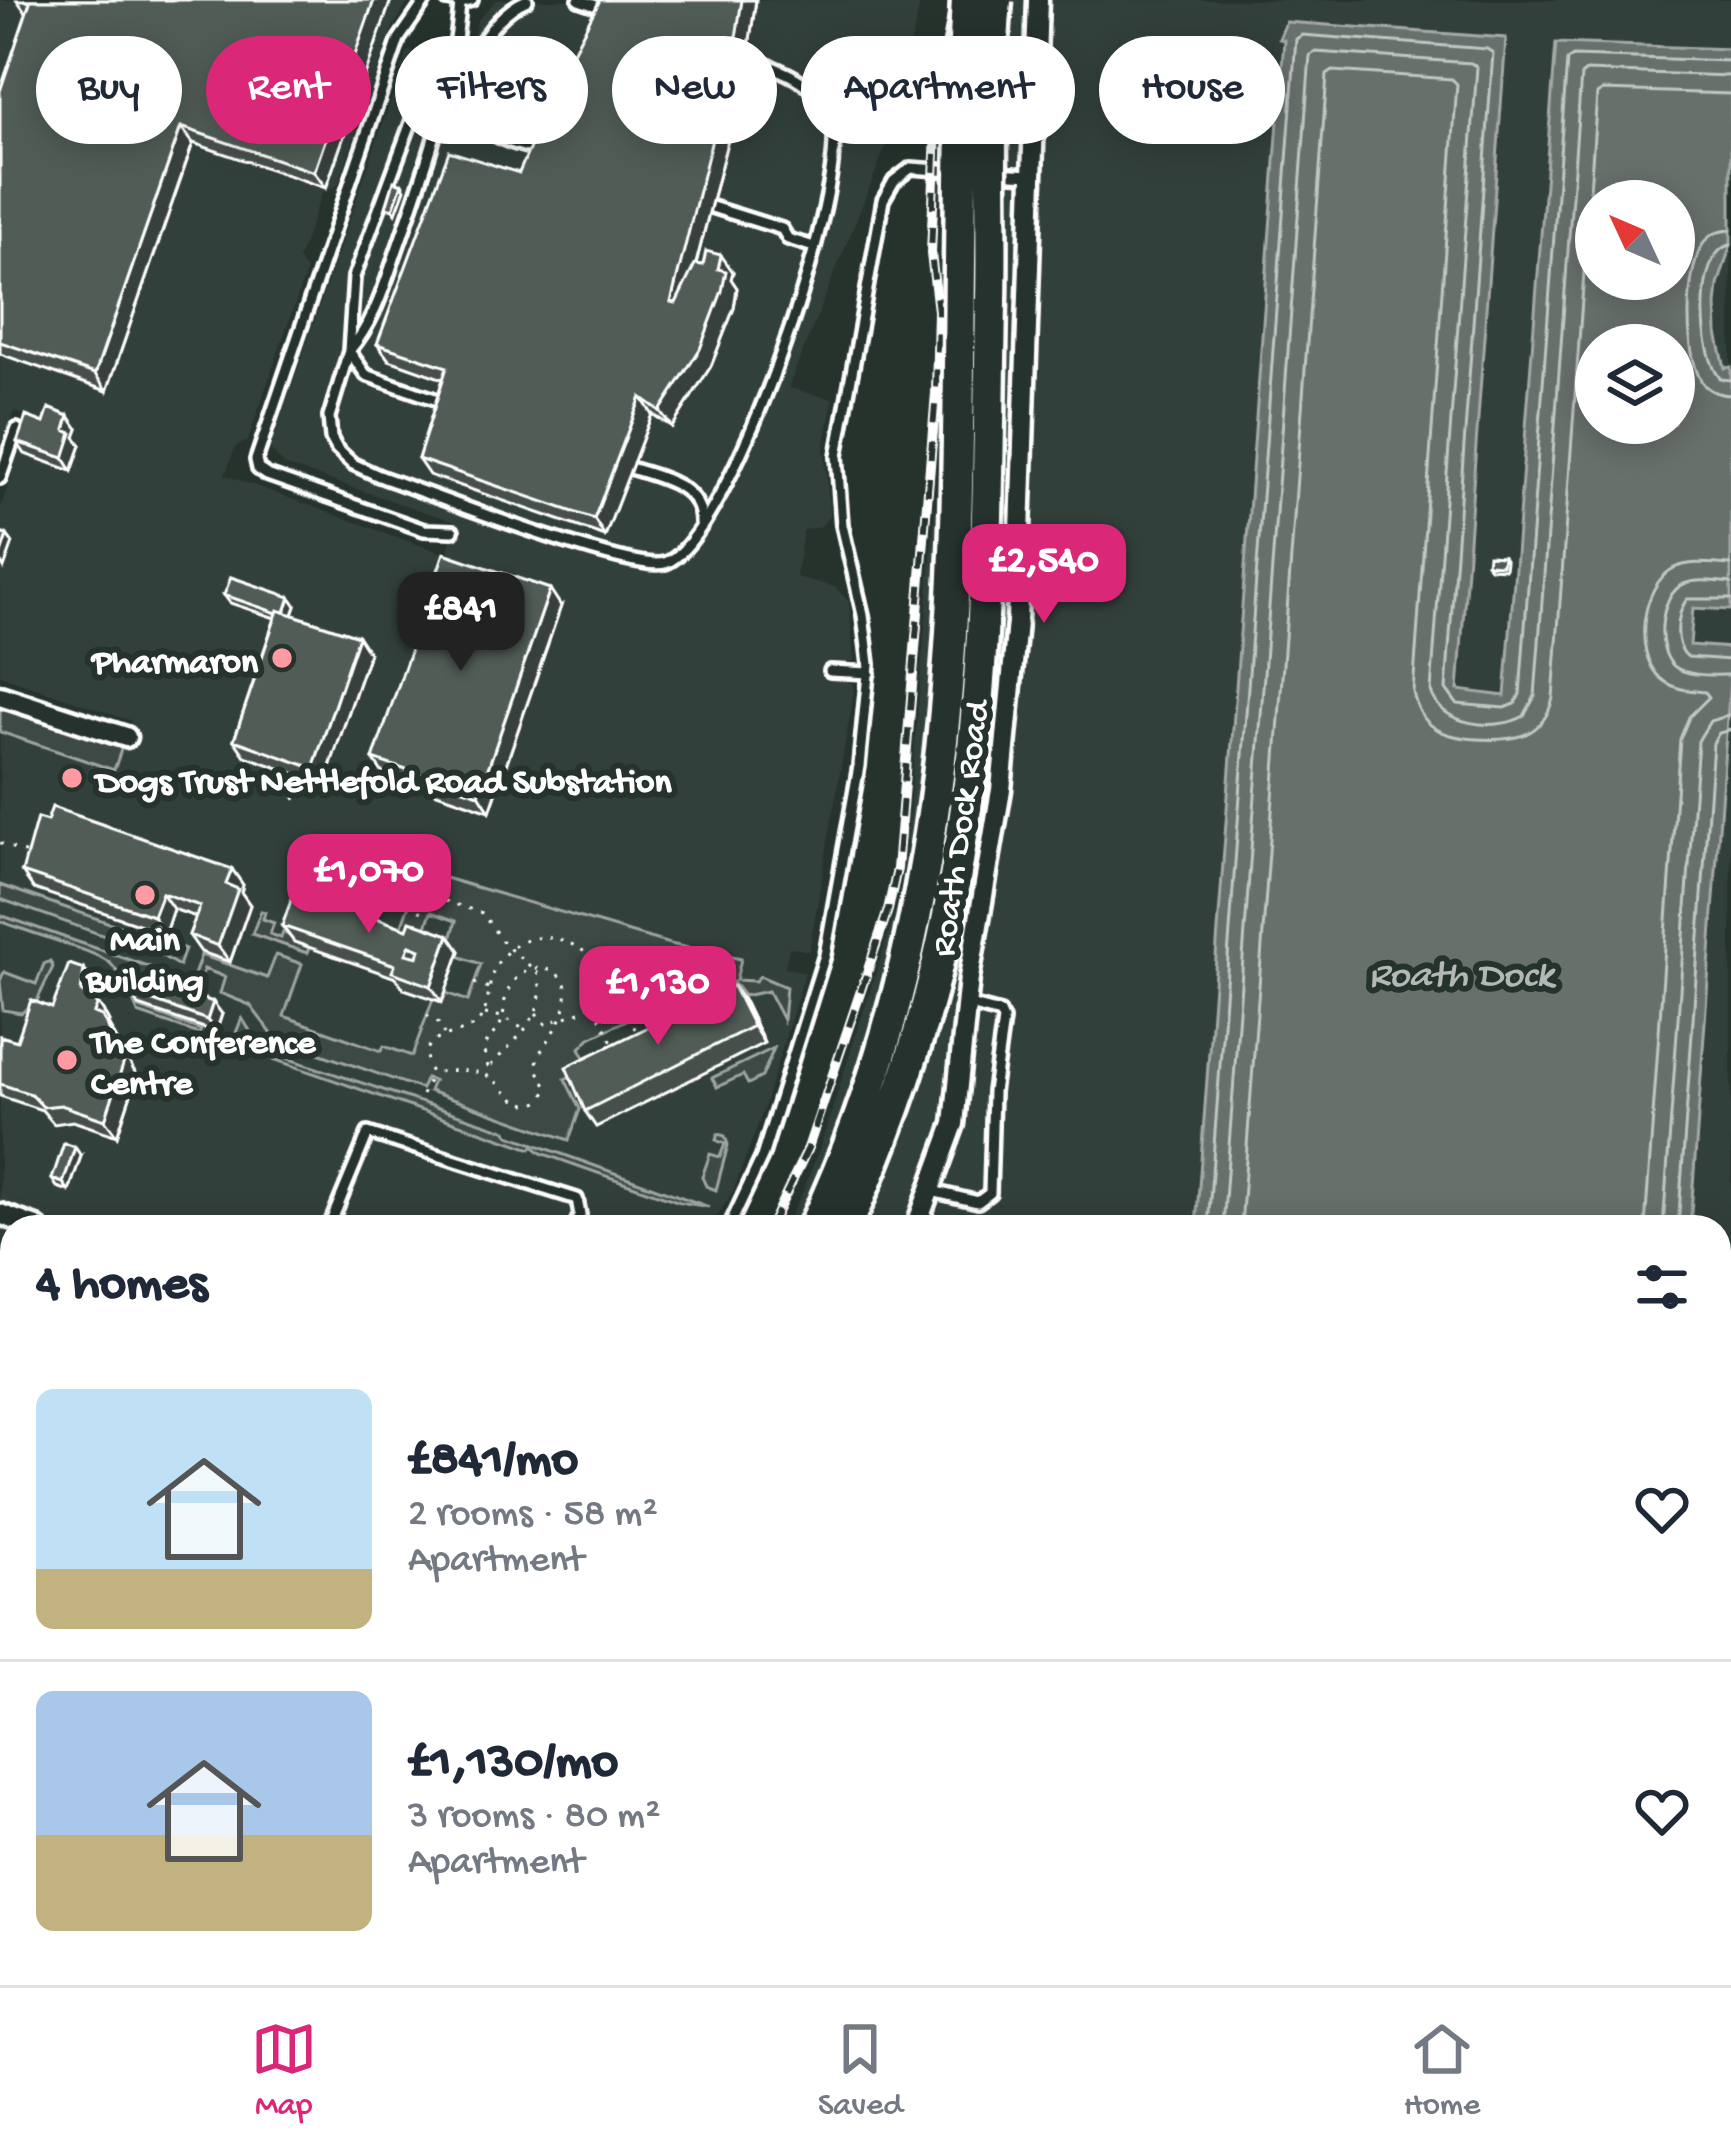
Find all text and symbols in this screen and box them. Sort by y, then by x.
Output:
chip: Buy [36,36,182,144]
chip: Rent [206,36,371,144]
chip: Filters [395,36,588,144]
chip: New [612,36,777,144]
chip: Apartment [801,36,1075,144]
chip: House [1099,36,1285,144]
north arrow [1575,180,1695,300]
map controls [1575,180,1695,444]
button: layers [1575,324,1695,444]
pin: £2,540 [946,524,1142,626]
text: £2,540 [989,540,1099,586]
pin: £841 [390,572,532,674]
text: £841 [425,588,497,634]
place label: Pharmaron [90,643,259,686]
marker: Pharmaron [269,645,295,671]
street label: Roath Dock Road [924,695,1003,959]
place label: Dogs Trust Nettlefold Road Substation [93,763,672,806]
marker: Dogs Trust Nettlefold Road Substation [59,765,85,791]
pin: £1,070 [271,834,467,936]
text: £1,070 [314,850,424,896]
marker: Main Building [132,882,158,908]
place label: Main Building [85,921,204,1005]
pin: £1,130 [560,946,756,1048]
water label: Roath Dock [1369,955,1557,1001]
text: £1,130 [606,962,710,1008]
place label: The Conference Centre [88,1024,317,1108]
marker: The Conference Centre [54,1047,80,1073]
icon: filters [1629,1254,1695,1320]
text: 4 homes [36,1257,207,1317]
text: £841/mo [408,1433,578,1493]
icon: home [132,1437,276,1581]
icon: heart [1629,1476,1695,1542]
text: 2 rooms · 58 m² [408,1493,658,1539]
text: Apartment [408,1539,584,1585]
text: £1,130/mo [408,1735,618,1795]
icon: home [132,1739,276,1883]
icon: heart [1629,1778,1695,1844]
text: 3 rooms · 80 m² [408,1795,660,1841]
text: Apartment [408,1841,584,1887]
tab: Map [251,2016,317,2126]
tab: Saved [818,2016,903,2126]
tab: Home [1404,2016,1480,2126]

